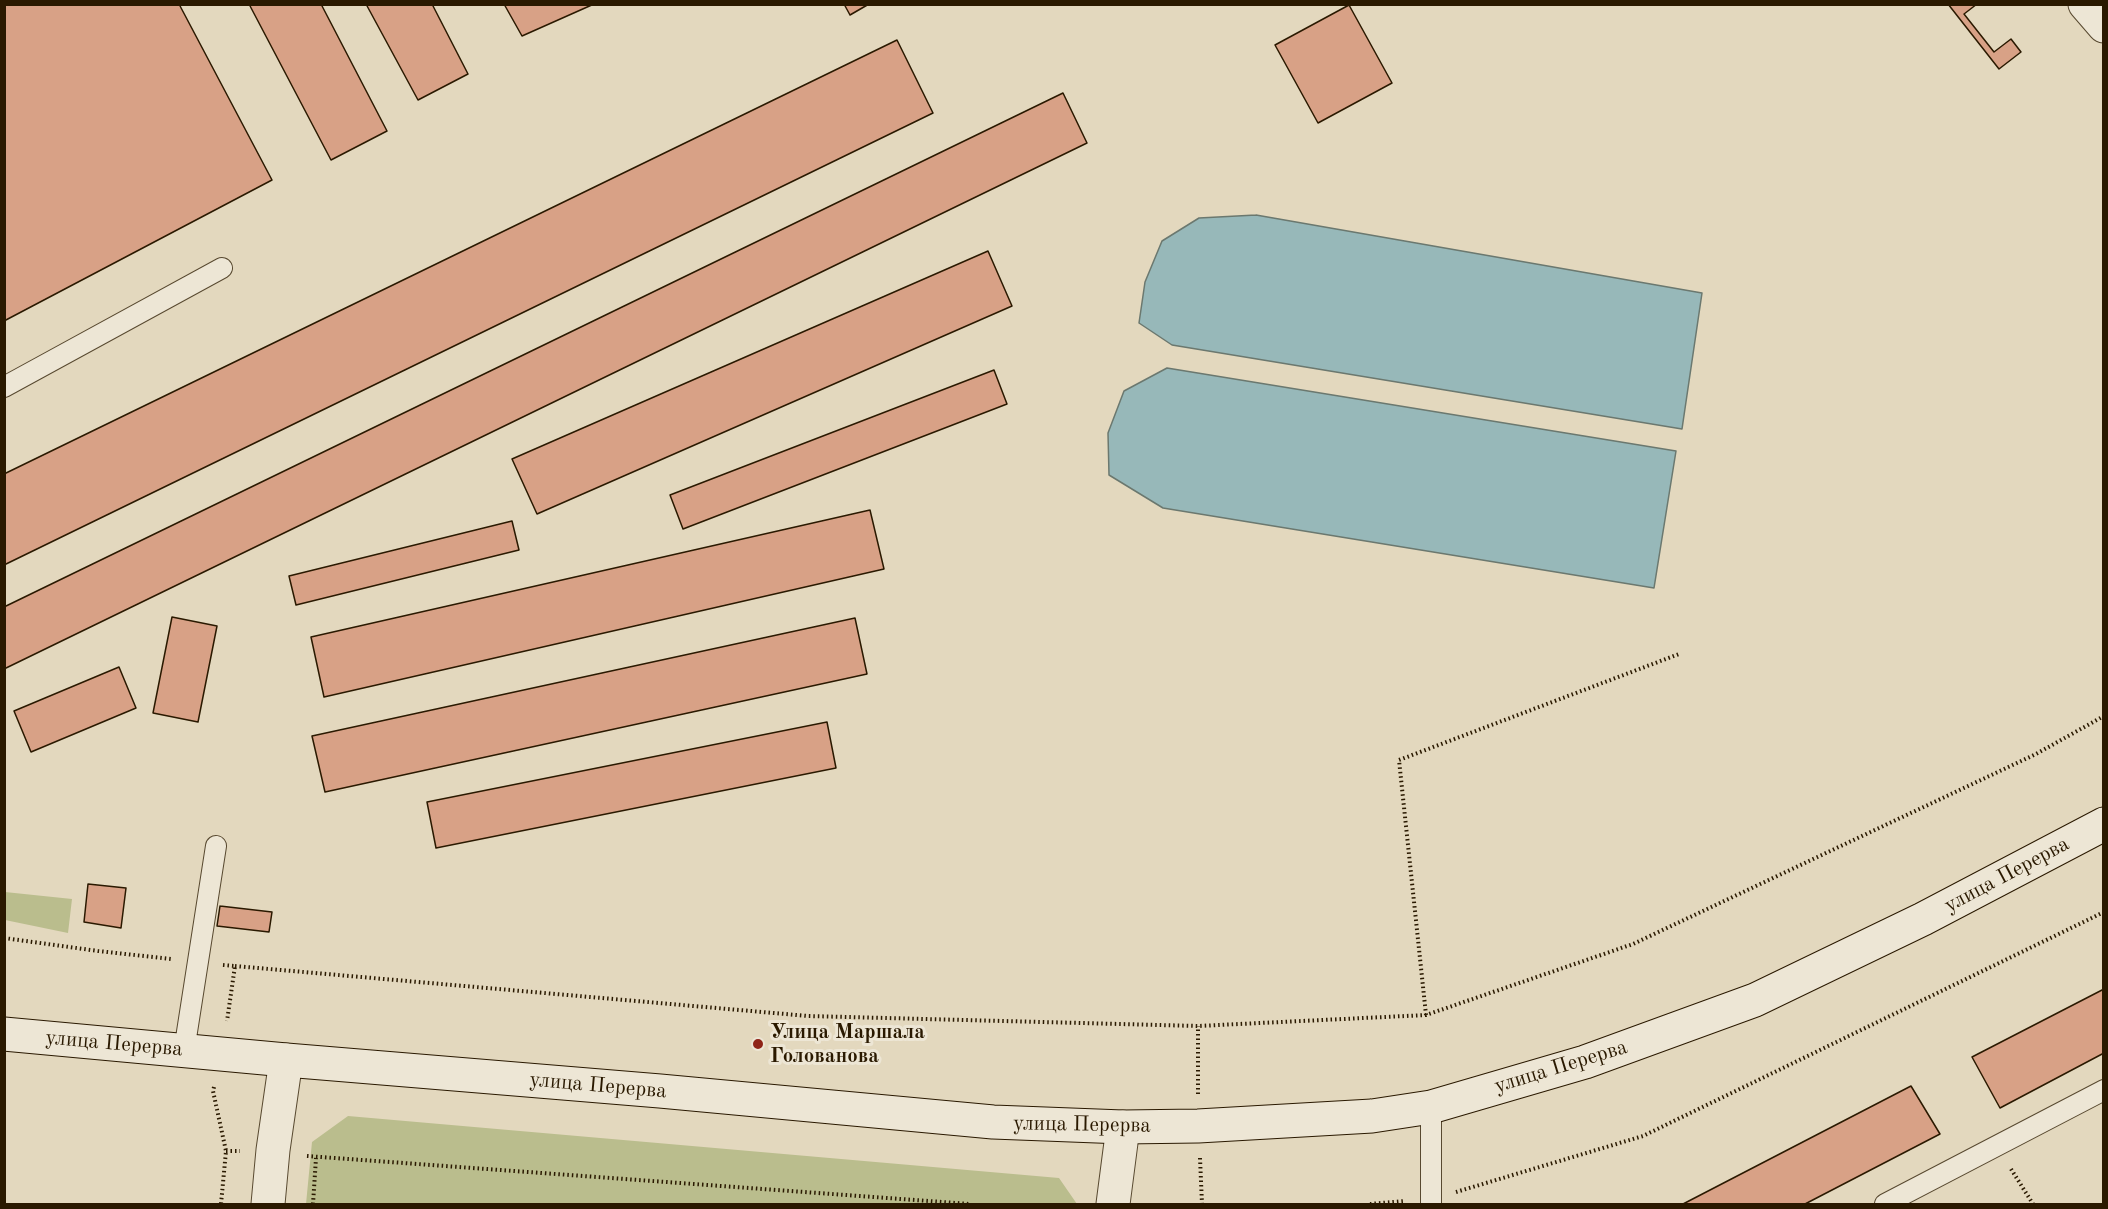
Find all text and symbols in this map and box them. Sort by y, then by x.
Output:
street label: улица Перерва [1940,832,2074,918]
place label: Улица Маршала Голованова [770,1019,925,1069]
street label: улица Перерва [44,1025,184,1063]
street label: улица Перерва [1491,1035,1631,1099]
marker: Улица Маршала Голованова [751,1037,765,1051]
street label: улица Перерва [528,1067,668,1105]
street label: улица Перерва [1013,1111,1151,1139]

